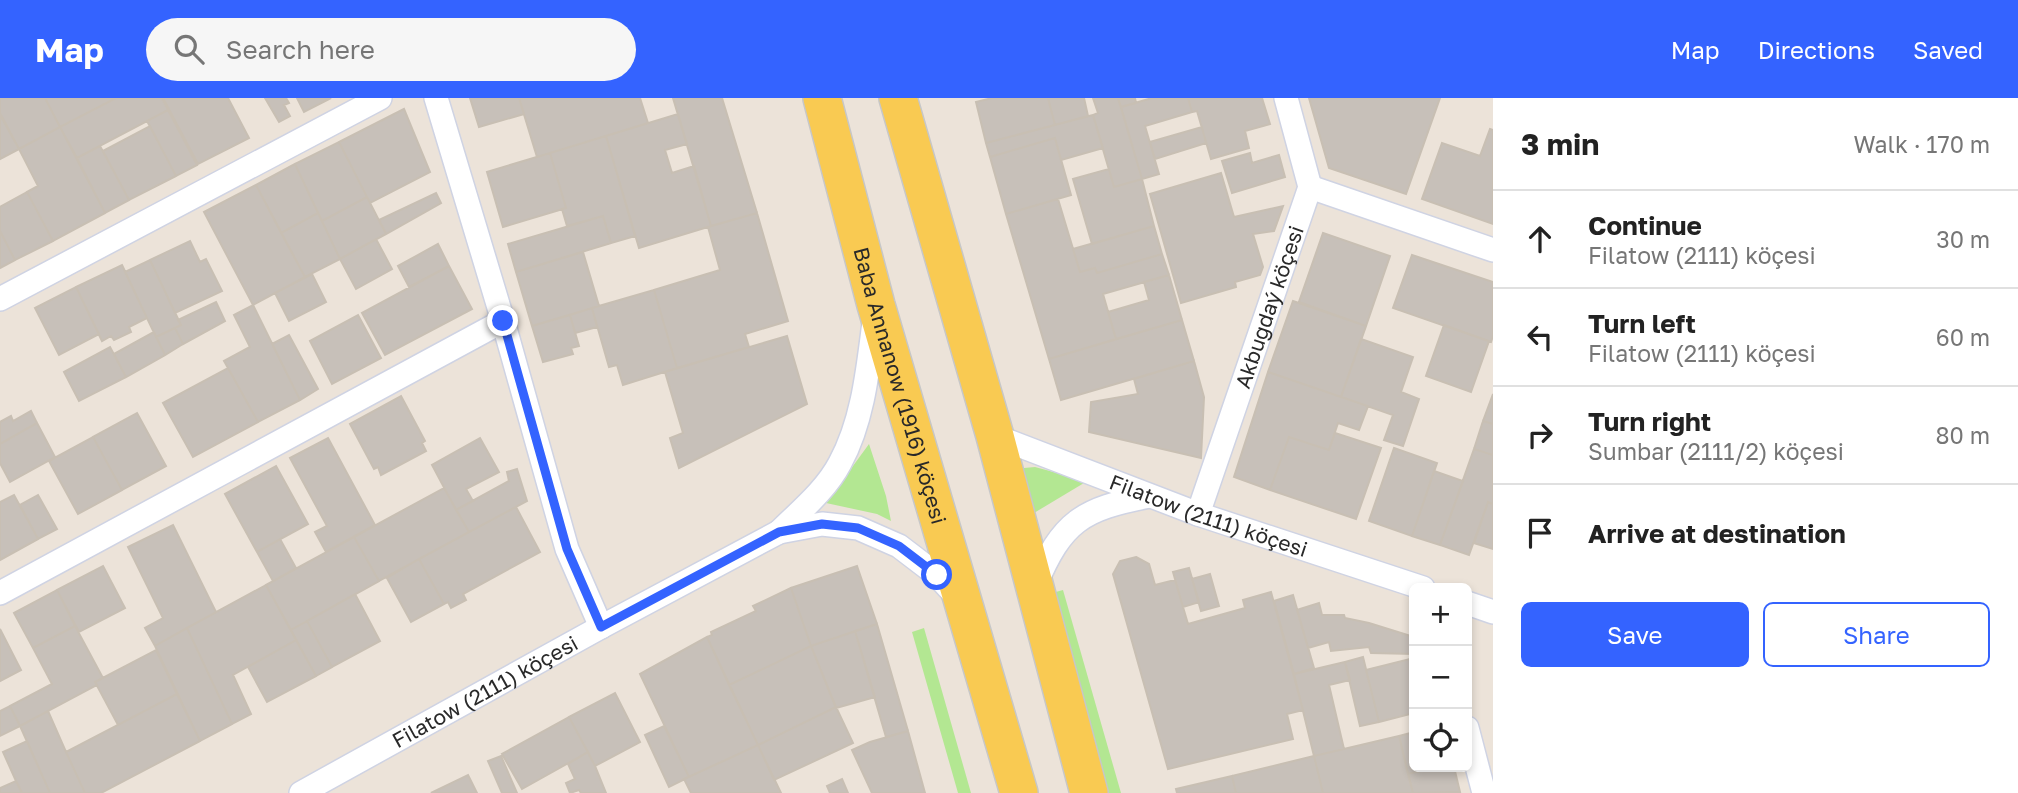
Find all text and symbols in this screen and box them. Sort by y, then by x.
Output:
search box [146,18,636,81]
text: Map [35,30,104,69]
icon: search [170,30,208,68]
text: Search here [226,34,375,65]
text: Map [1671,35,1720,64]
text: Directions [1758,35,1875,64]
text: Saved [1913,35,1983,64]
text: 3 min [1521,126,1599,162]
text: Walk · 170 m [1853,130,1990,158]
text: Continue [1588,210,1702,241]
icon: ahead [1521,220,1559,258]
street label: Akbugdaý köçesi [1229,222,1309,392]
text: 30 m [1936,225,1990,253]
text: Filatow (2111) köçesi [1588,241,1816,269]
street label: Baba Annanow (1916) köçesi [848,244,952,527]
route end [487,305,518,336]
text: Turn left [1588,308,1696,339]
icon: left [1521,318,1559,356]
text: 60 m [1936,323,1990,351]
text: Filatow (2111) köçesi [1588,339,1816,367]
text: Turn right [1588,406,1711,437]
icon: right [1521,416,1559,454]
text: 80 m [1936,421,1990,449]
text: Sumbar (2111/2) köçesi [1588,437,1844,465]
street label: Filatow (2111) köçesi [1106,468,1311,562]
icon: arrive [1521,514,1559,552]
text: Arrive at destination [1588,518,1846,549]
route start [921,559,952,590]
map controls [1409,583,1472,772]
button: + [1409,583,1472,646]
button: Save [1521,602,1749,667]
button: Share [1763,602,1990,667]
street label: Filatow (2111) köçesi [387,630,582,753]
button: − [1409,646,1472,709]
button: locate [1409,709,1472,772]

